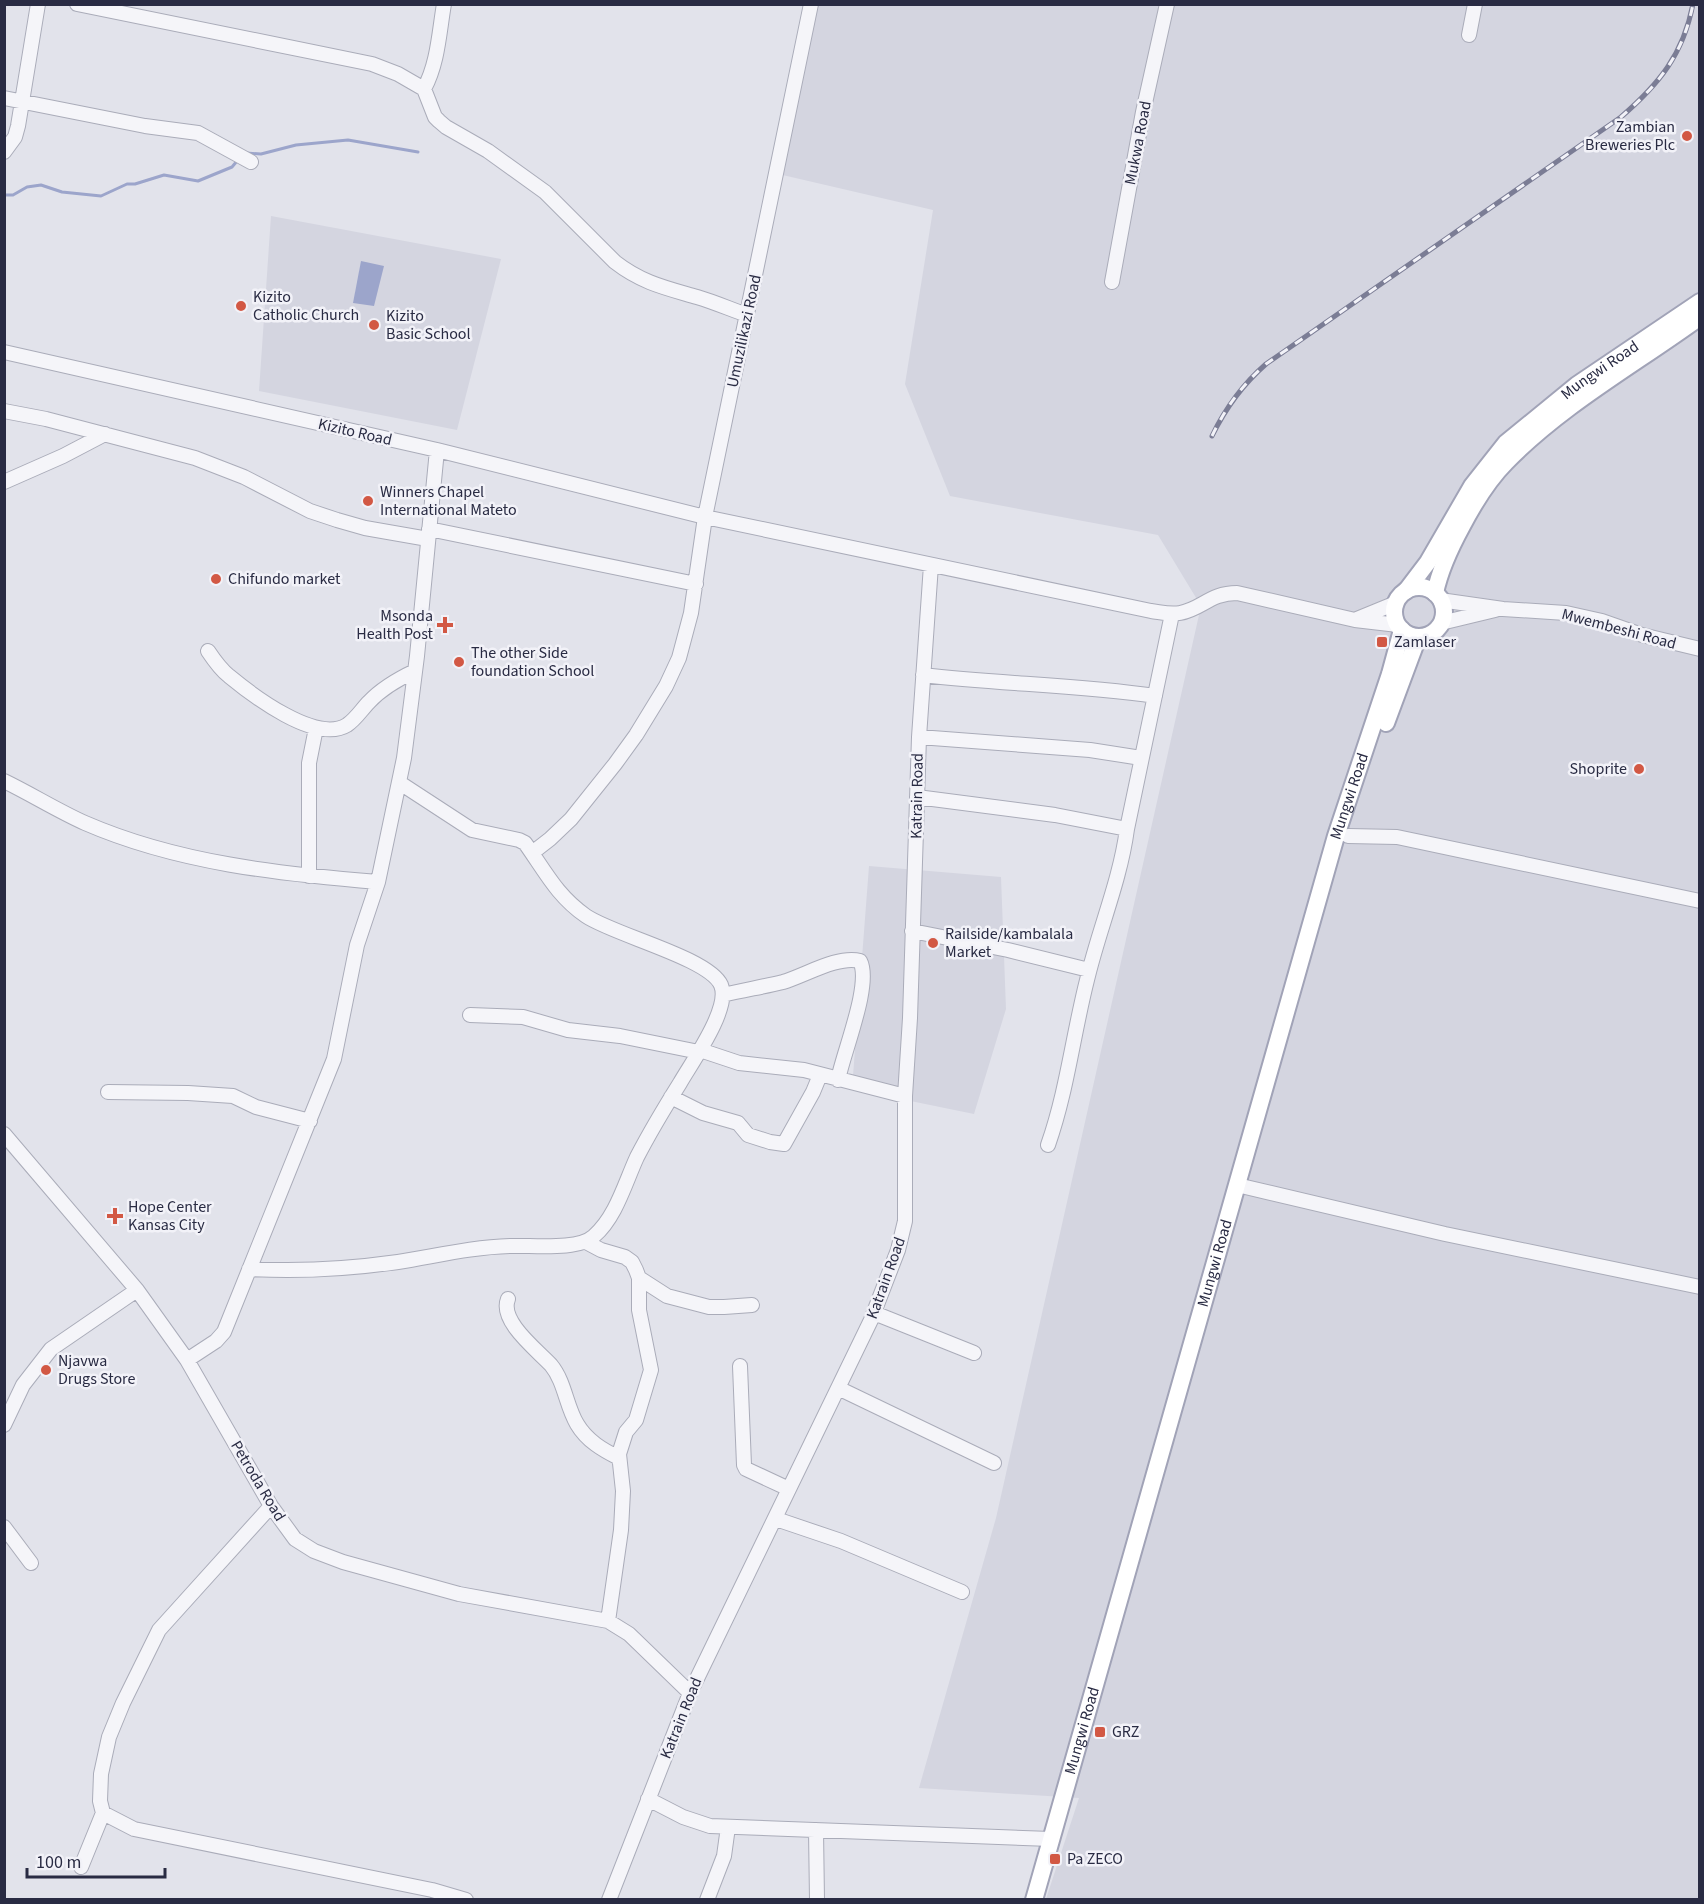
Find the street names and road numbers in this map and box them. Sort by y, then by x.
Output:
street label: Mukwa Road [1119,99,1157,187]
street label: Umuzilikazi Road [721,272,767,390]
street label: Mungwi Road [1556,335,1643,405]
street label: Kizito Road [316,413,394,451]
street label: Mwembeshi Road [1559,603,1679,655]
street label: Mungwi Road [1325,750,1374,842]
street label: Katrain Road [905,753,929,839]
street label: Mungwi Road [1192,1217,1238,1310]
street label: Katrain Road [861,1234,911,1322]
street label: Petroda Road [225,1437,291,1525]
street label: Katrain Road [655,1674,707,1762]
street label: Mungwi Road [1059,1684,1105,1777]

